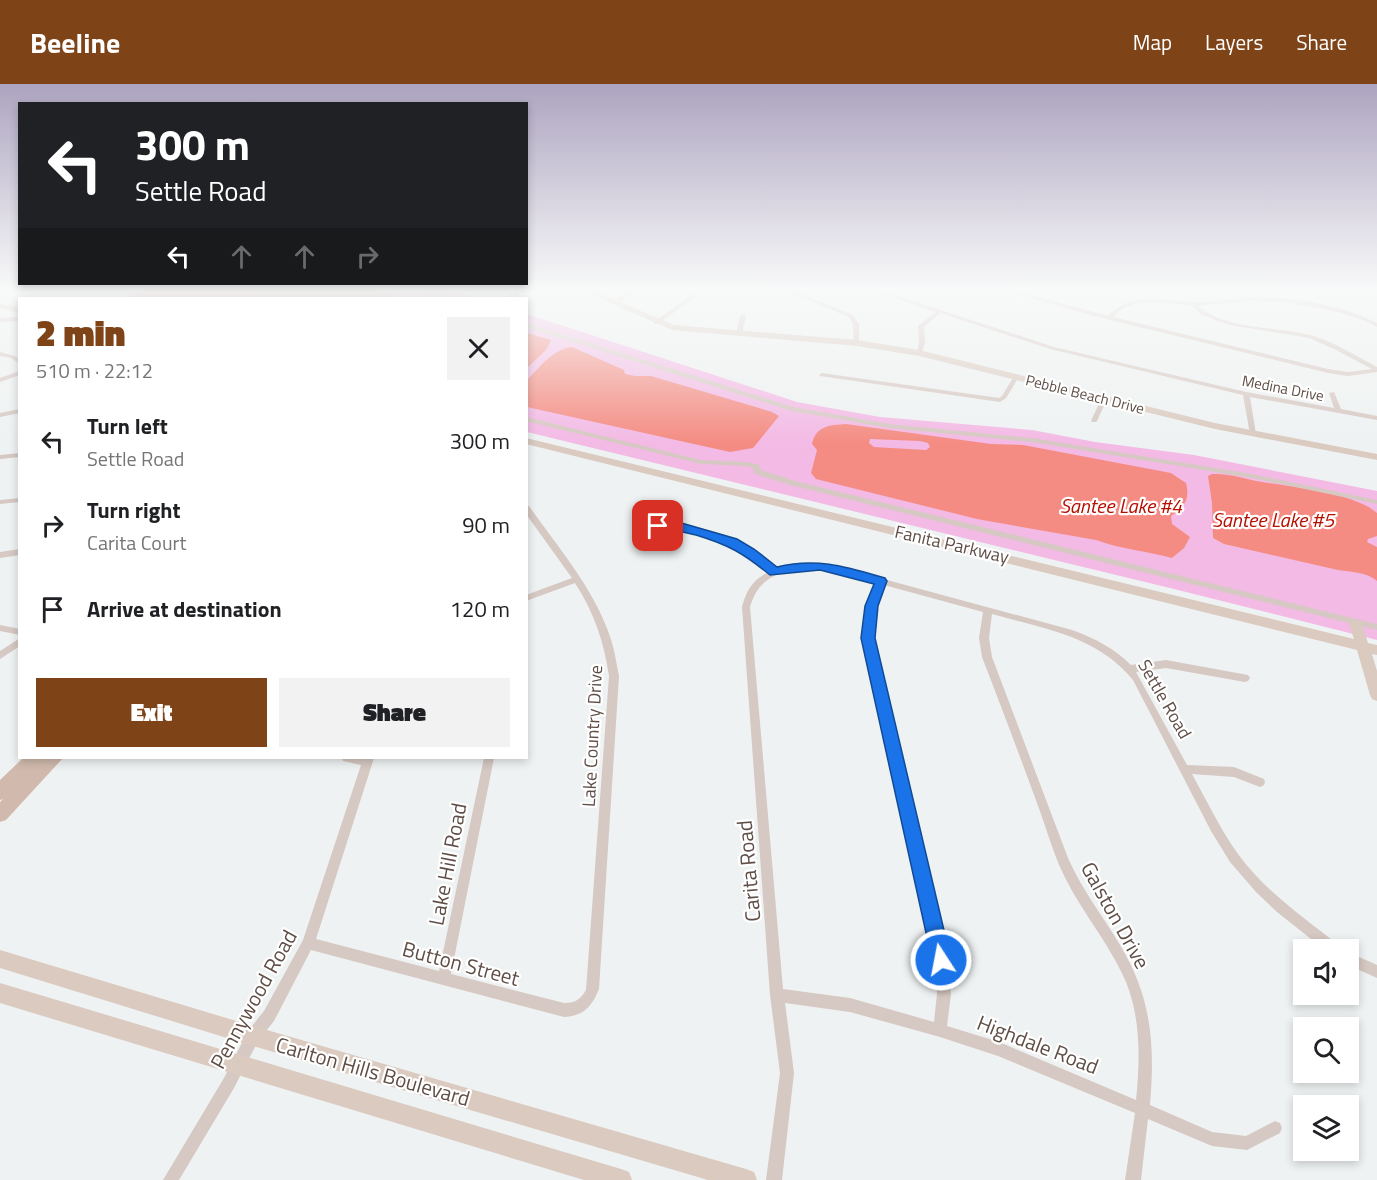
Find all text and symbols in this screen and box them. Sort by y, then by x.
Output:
text: Beeline [30,21,120,64]
text: Map [1133,26,1172,58]
text: Layers [1205,26,1263,58]
text: Share [1296,26,1347,58]
text: 300 m [135,112,250,176]
icon: left [36,126,114,204]
text: Settle Road [135,170,266,211]
icon: left [162,240,195,273]
icon: ahead [225,240,258,273]
icon: ahead [288,240,321,273]
icon: right [351,240,384,273]
text: 2 min [36,305,125,360]
button: close [447,317,510,380]
text: 510 m · 22:12 [36,355,153,386]
street label: Pebble Beach Drive [1023,368,1147,420]
street label: Medina Drive [1240,369,1326,407]
text: Turn left [87,409,168,443]
text: 300 m [450,424,510,458]
icon: left [36,425,69,458]
text: Settle Road [87,443,184,474]
water label: Santee Lake #4 [1060,490,1183,521]
text: Turn right [87,493,181,527]
pin [632,500,683,551]
water label: Santee Lake #5 [1212,504,1336,535]
text: 90 m [462,508,510,542]
icon: right [36,509,69,542]
icon: arrive [641,509,674,542]
street label: Fanita Parkway [892,518,1012,570]
text: Carita Court [87,527,186,558]
text: Arrive at destination [87,592,282,626]
text: 120 m [450,592,510,626]
icon: arrive [36,593,69,626]
street label: Settle Road [1131,654,1199,744]
street label: Lake Country Drive [575,664,609,808]
button: Exit [36,678,267,747]
button: Share [279,678,510,747]
street label: Lake Hill Road [419,800,475,928]
street label: Carita Road [728,819,768,923]
street label: Galston Drive [1073,855,1159,975]
street label: Pennywood Road [201,924,305,1074]
position arrow [909,928,973,992]
street label: Button Street [399,932,524,994]
map controls [1293,939,1359,1161]
button: sound [1293,939,1359,1005]
street label: Highdale Road [973,1006,1103,1082]
button: search [1293,1017,1359,1083]
street label: Carlton Hills Boulevard [272,1028,474,1114]
button: layers [1293,1095,1359,1161]

